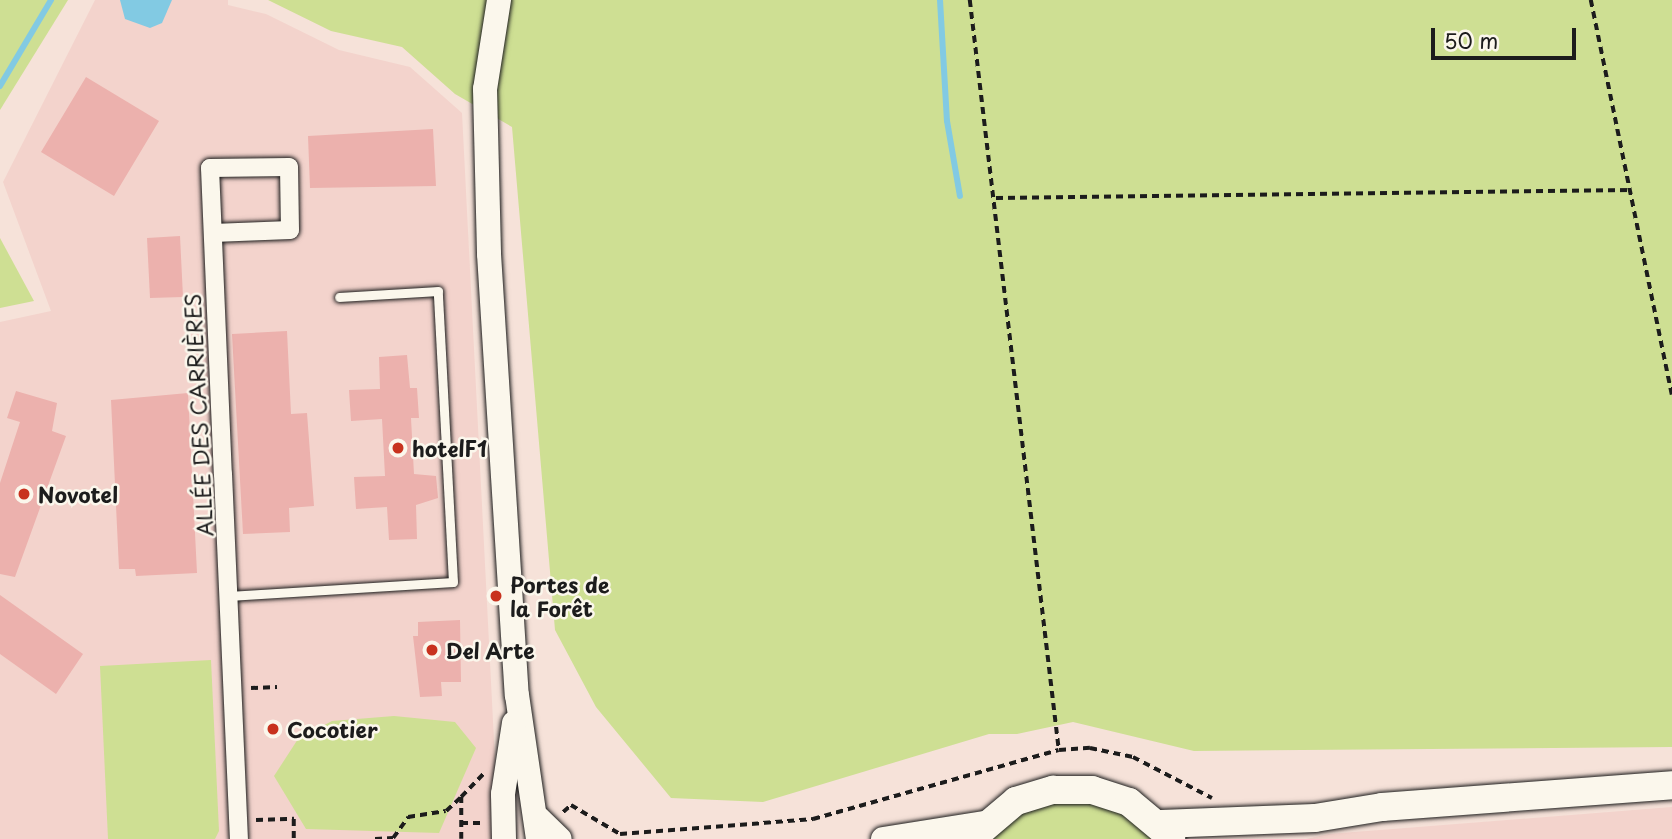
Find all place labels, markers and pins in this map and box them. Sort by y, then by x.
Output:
place label: hotelF1 [412,435,487,461]
marker: hotelF1 [390,440,406,456]
place label: Novotel [38,481,118,507]
marker: Novotel [16,486,32,502]
place label: Portes de la Forêt [510,571,609,621]
marker: Portes de la Forêt [488,588,504,604]
place label: Del Arte [446,637,536,663]
marker: Del Arte [424,642,440,658]
place label: Cocotier [287,716,378,742]
marker: Cocotier [265,721,281,737]

